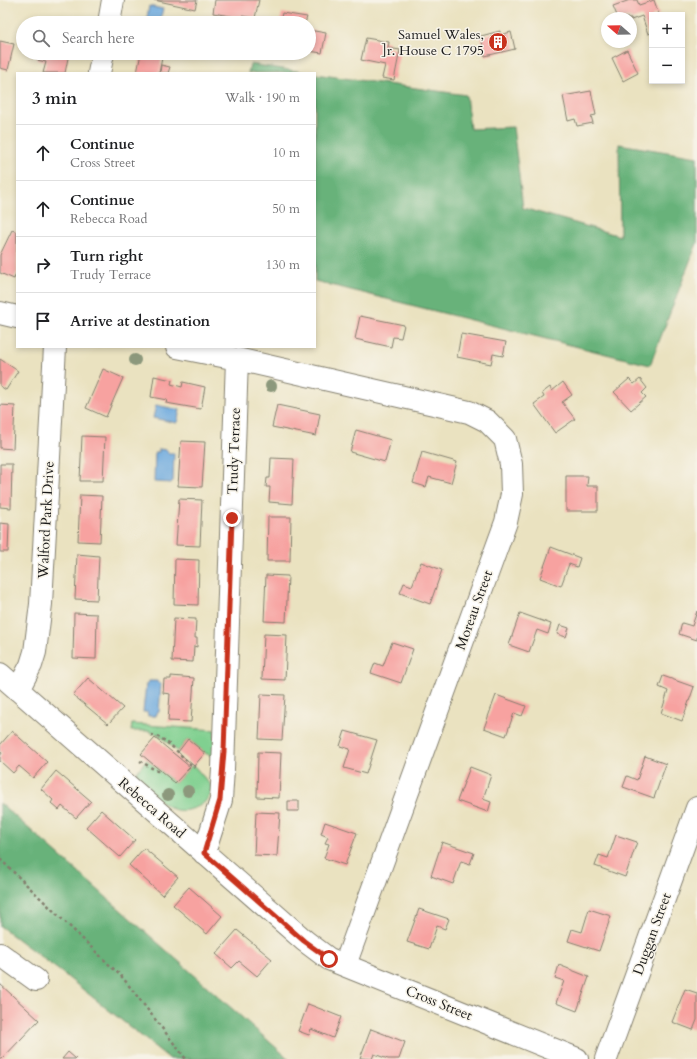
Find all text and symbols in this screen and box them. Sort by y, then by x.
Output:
north arrow [601,12,637,48]
map controls [649,12,685,84]
button: + [649,12,685,48]
search box [16,16,316,60]
place label: Samuel Wales, ]r. House C 1795 [382,25,484,60]
icon: search [30,27,52,49]
text: Search here [62,28,135,48]
building icon: Samuel Wales, ]r. House C 1795 [487,31,509,53]
button: − [649,48,685,84]
text: 3 min [32,87,77,110]
text: Walk · 190 m [225,89,300,107]
text: Continue [70,134,135,154]
icon: ahead [32,142,54,164]
text: 10 m [272,144,300,162]
text: Cross Street [70,154,135,172]
text: Continue [70,190,135,210]
icon: ahead [32,198,54,220]
text: 50 m [272,200,300,218]
text: Rebecca Road [70,210,147,228]
text: Turn right [70,246,143,266]
icon: right [32,254,54,276]
text: 130 m [266,256,300,274]
text: Trudy Terrace [70,266,151,284]
icon: arrive [32,310,54,332]
text: Arrive at destination [70,311,210,331]
street label: Trudy Terrace [223,407,245,495]
street label: Walford Park Drive [33,461,59,580]
route end [223,509,241,527]
street label: Moreau Street [451,567,497,652]
street label: Rebecca Road [114,774,190,843]
street label: Duggan Street [628,890,676,978]
route start [320,950,338,968]
street label: Cross Street [403,981,476,1025]

